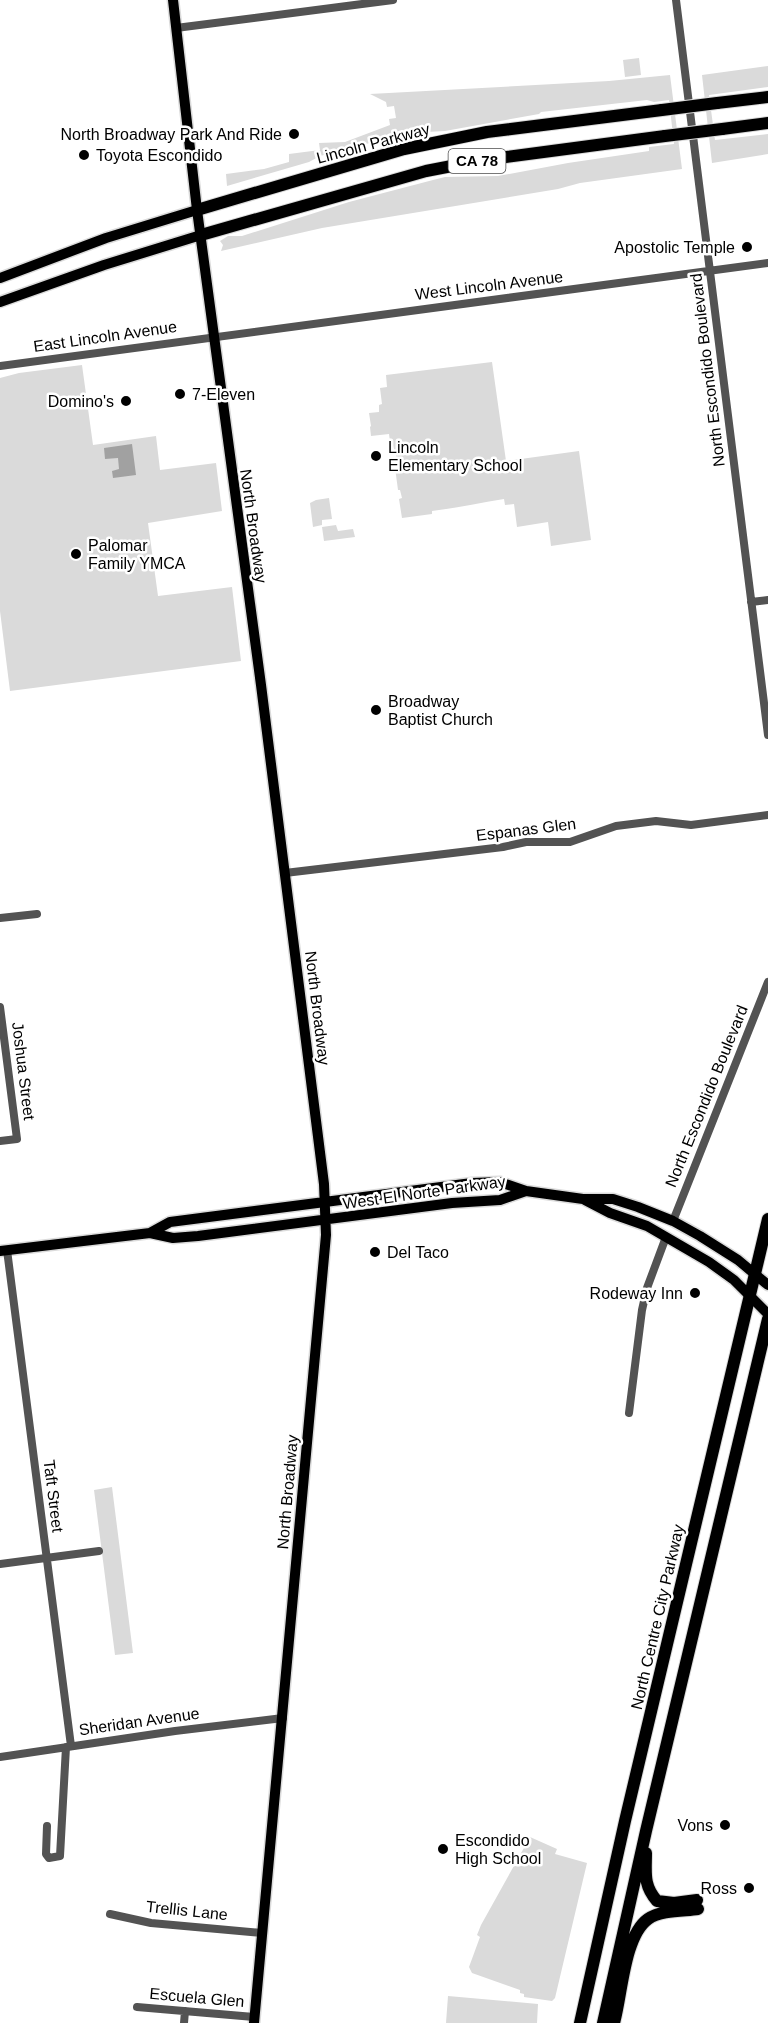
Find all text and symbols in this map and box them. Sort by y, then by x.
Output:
street label: Lincoln Parkway [315,120,432,167]
place label: North Broadway Park And Ride [61,126,282,143]
marker: North Broadway Park And Ride [287,127,301,141]
place label: Toyota Escondido [96,147,222,164]
marker: Toyota Escondido [77,148,91,162]
road number: CA 78 [448,149,506,173]
place label: Apostolic Temple [614,239,735,256]
marker: Apostolic Temple [740,240,754,254]
street label: West Lincoln Avenue [414,268,564,303]
street label: North Escondido Boulevard [687,272,728,468]
street label: East Lincoln Avenue [32,318,178,355]
place label: 7-Eleven [192,386,255,403]
marker: 7-Eleven [173,387,187,401]
place label: Domino's [48,393,114,410]
marker: Domino's [119,394,133,408]
place label: Lincoln Elementary School [388,439,522,474]
marker: Lincoln Elementary School [369,449,383,463]
street label: North Broadway [237,468,270,584]
place label: Palomar Family YMCA [88,537,186,572]
marker: Palomar Family YMCA [69,547,83,561]
place label: Broadway Baptist Church [388,693,493,728]
marker: Broadway Baptist Church [369,703,383,717]
street label: Espanas Glen [475,815,577,844]
street label: North Broadway [302,950,333,1066]
street label: North Escondido Boulevard [662,1003,751,1190]
street label: Joshua Street [9,1021,38,1122]
street label: West El Norte Parkway [342,1173,507,1212]
place label: Del Taco [387,1244,449,1261]
marker: Del Taco [368,1245,382,1259]
place label: Rodeway Inn [590,1285,683,1302]
marker: Rodeway Inn [688,1286,702,1300]
street label: North Broadway [274,1434,301,1550]
street label: Taft Street [41,1459,66,1534]
street label: North Centre City Parkway [628,1523,687,1711]
street label: Sheridan Avenue [78,1705,201,1738]
place label: Vons [677,1817,713,1834]
marker: Vons [718,1818,732,1832]
place label: Escondido High School [455,1832,541,1867]
marker: Escondido High School [436,1842,450,1856]
place label: Ross [701,1880,737,1897]
marker: Ross [742,1881,756,1895]
street label: Trellis Lane [145,1898,229,1923]
street label: Escuela Glen [149,1985,245,2010]

